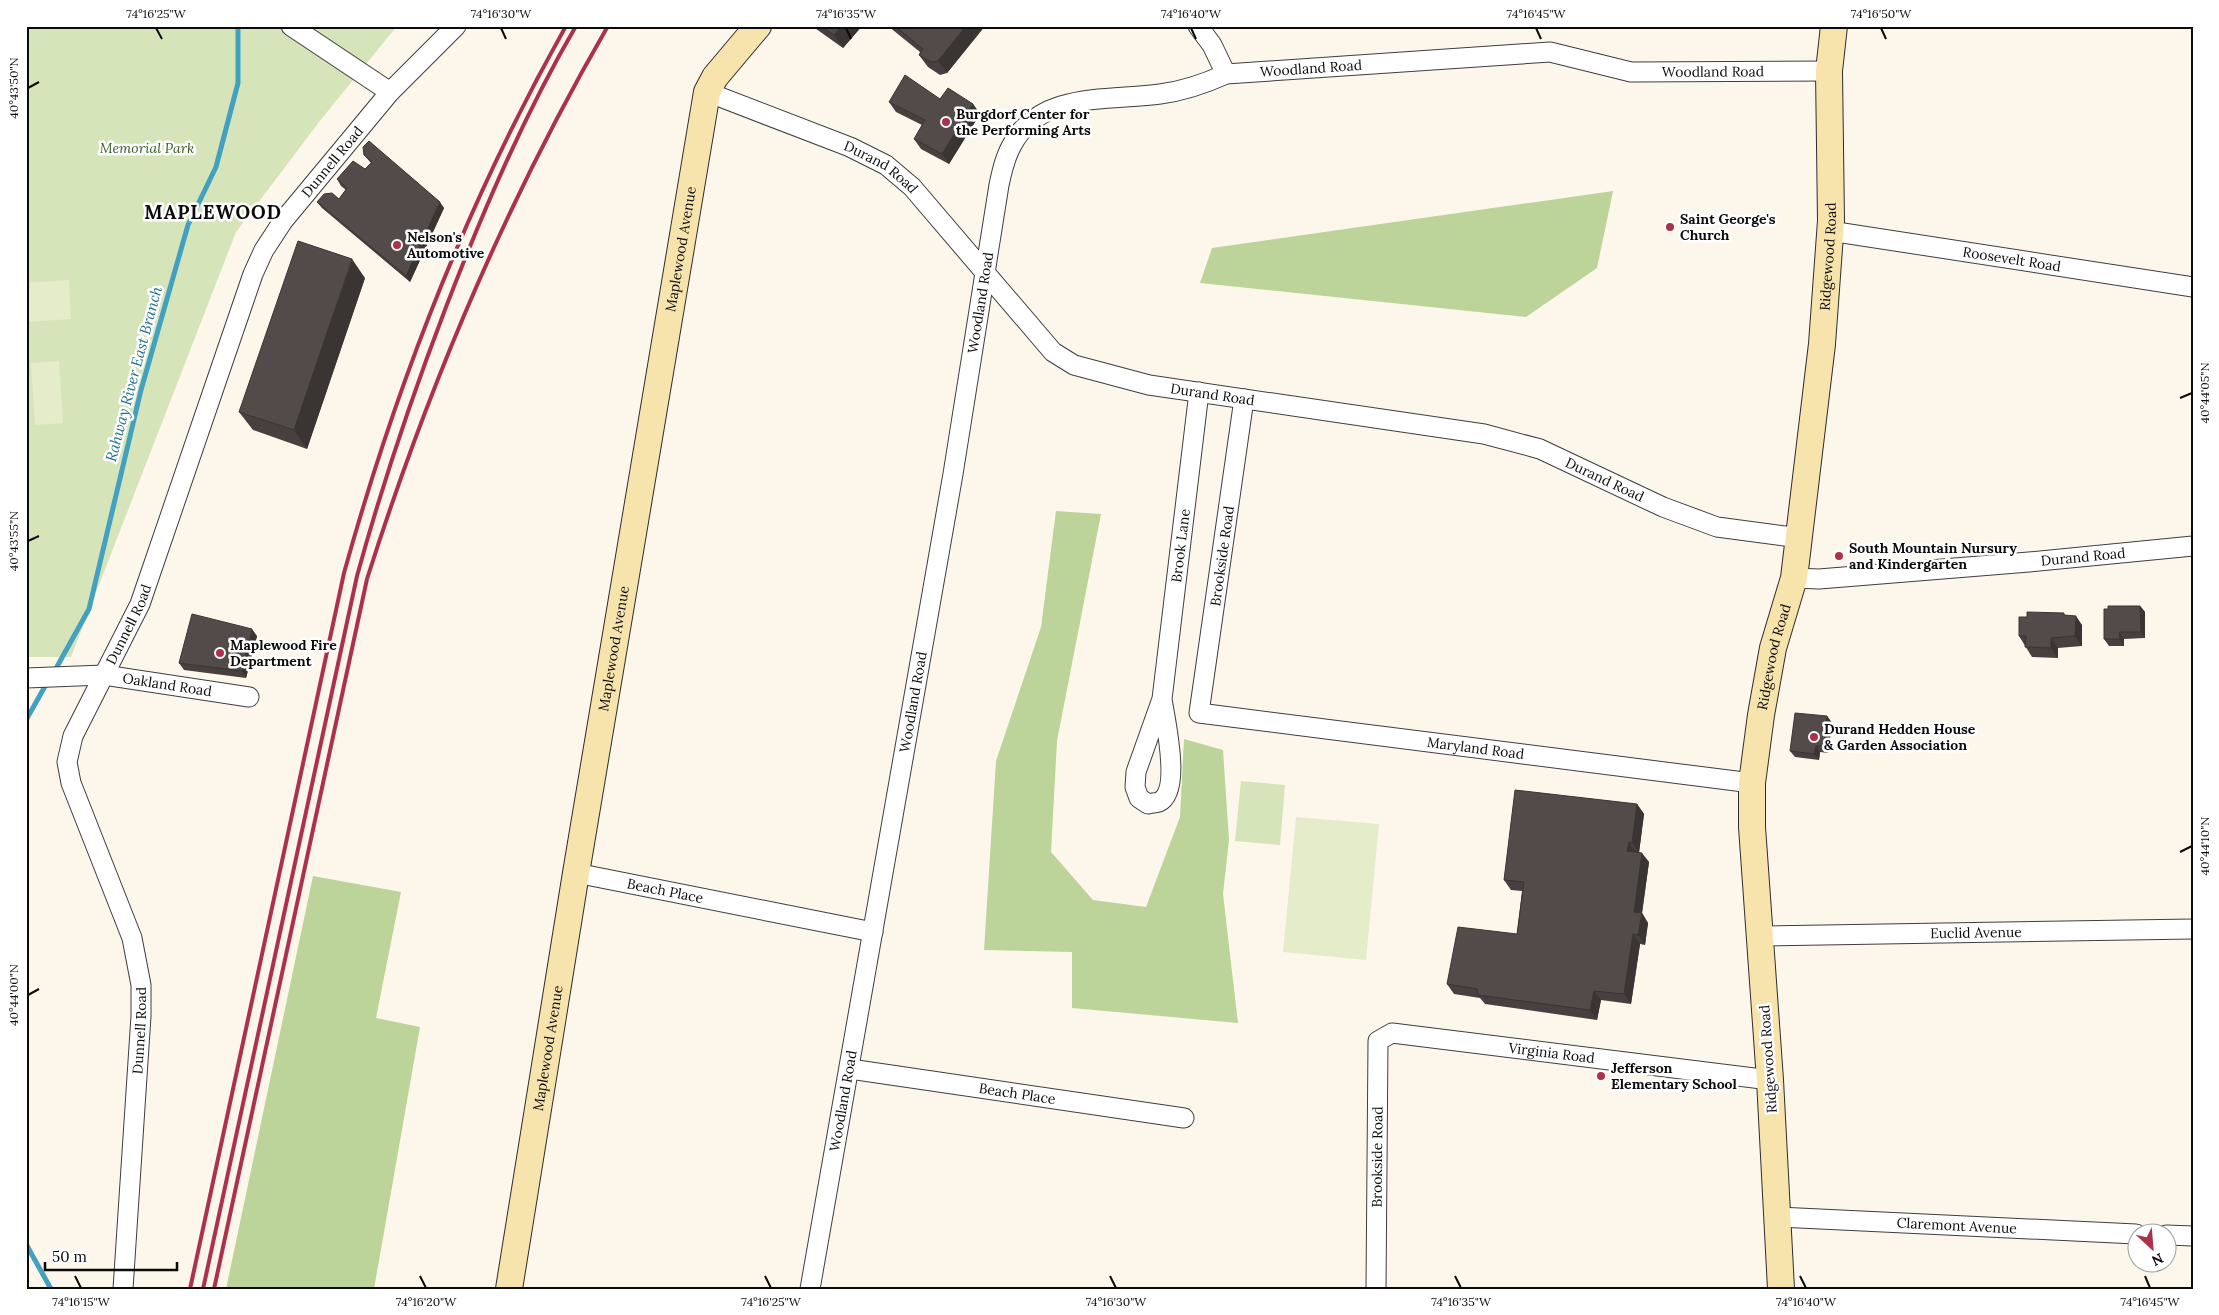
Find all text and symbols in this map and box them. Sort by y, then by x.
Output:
text: 74°16'25"W [126,6,187,21]
text: 74°16'30"W [471,6,532,21]
text: 74°16'35"W [816,6,877,21]
text: 74°16'40"W [1161,6,1222,21]
text: 74°16'45"W [1507,6,1567,21]
text: 74°16'50"W [1851,6,1912,21]
street label: Woodland Road [1259,56,1363,81]
text: 40°43'50"N [6,57,21,119]
street label: Woodland Road [1662,62,1764,81]
place label: Burgdorf Center for the Performing Arts [956,105,1091,139]
marker: Burgdorf Center for the Performing Arts [940,116,952,128]
street label: Dunnell Road [297,122,367,201]
street label: Durand Road [841,137,922,197]
park label: Memorial Park [100,139,194,157]
street label: Maplewood Avenue [661,185,700,313]
district label: MAPLEWOOD [144,200,282,224]
street label: Ridgewood Road [1815,202,1840,311]
place label: Saint George's Church [1680,210,1776,244]
marker: Saint George's Church [1664,221,1676,233]
place label: Nelson's Automotive [407,228,485,262]
marker: Nelson's Automotive [391,239,403,251]
street label: Roosevelt Road [1961,243,2062,276]
street label: Woodland Road [963,251,997,355]
water label: Rahway River East Branch [101,284,166,463]
text: 40°44'05"N [2197,362,2212,424]
street label: Durand Road [1169,379,1256,409]
street label: Durand Road [1562,453,1647,506]
street label: Brookside Road [1206,505,1238,607]
street label: Brook Lane [1167,507,1194,583]
text: 40°43'55"N [6,511,21,571]
place label: South Mountain Nursury and Kindergarten [1849,539,2017,573]
street label: Durand Road [2040,544,2126,570]
marker: South Mountain Nursury and Kindergarten [1833,550,1845,562]
street label: Dunnell Road [102,582,155,668]
street label: Maplewood Avenue [594,584,633,713]
street label: Ridgewood Road [1753,602,1795,711]
place label: Maplewood Fire Department [230,636,337,670]
marker: Maplewood Fire Department [214,647,226,659]
street label: Woodland Road [895,650,931,754]
street label: Oakland Road [121,669,213,700]
place label: Durand Hedden House & Garden Association [1824,720,1976,754]
marker: Durand Hedden House & Garden Association [1808,731,1820,743]
street label: Maryland Road [1426,733,1525,763]
text: 40°44'10"N [2197,817,2212,875]
street label: Beach Place [626,874,705,907]
street label: Euclid Avenue [1930,923,2022,942]
text: 40°44'00"N [6,964,21,1026]
street label: Maplewood Avenue [529,984,567,1112]
street label: Dunnell Road [128,987,150,1075]
street label: Ridgewood Road [1755,1004,1781,1114]
street label: Virginia Road [1506,1038,1596,1067]
street label: Woodland Road [825,1049,861,1153]
place label: Jefferson Elementary School [1611,1059,1737,1093]
marker: Jefferson Elementary School [1595,1070,1607,1082]
street label: Beach Place [978,1079,1057,1108]
street label: Brookside Road [1368,1106,1386,1208]
street label: Claremont Avenue [1896,1214,2018,1237]
north arrow [2126,1222,2176,1272]
scale bar [45,1240,178,1272]
text: 50 m [52,1247,87,1266]
text: N [2149,1249,2167,1270]
text: 74°16'15"W [52,1294,111,1309]
text: 74°16'20"W [396,1294,457,1309]
text: 74°16'25"W [741,1294,802,1309]
text: 74°16'30"W [1086,1294,1147,1309]
text: 74°16'35"W [1431,1294,1492,1309]
text: 74°16'40"W [1776,1294,1837,1309]
text: 74°16'45"W [2121,1294,2181,1309]

